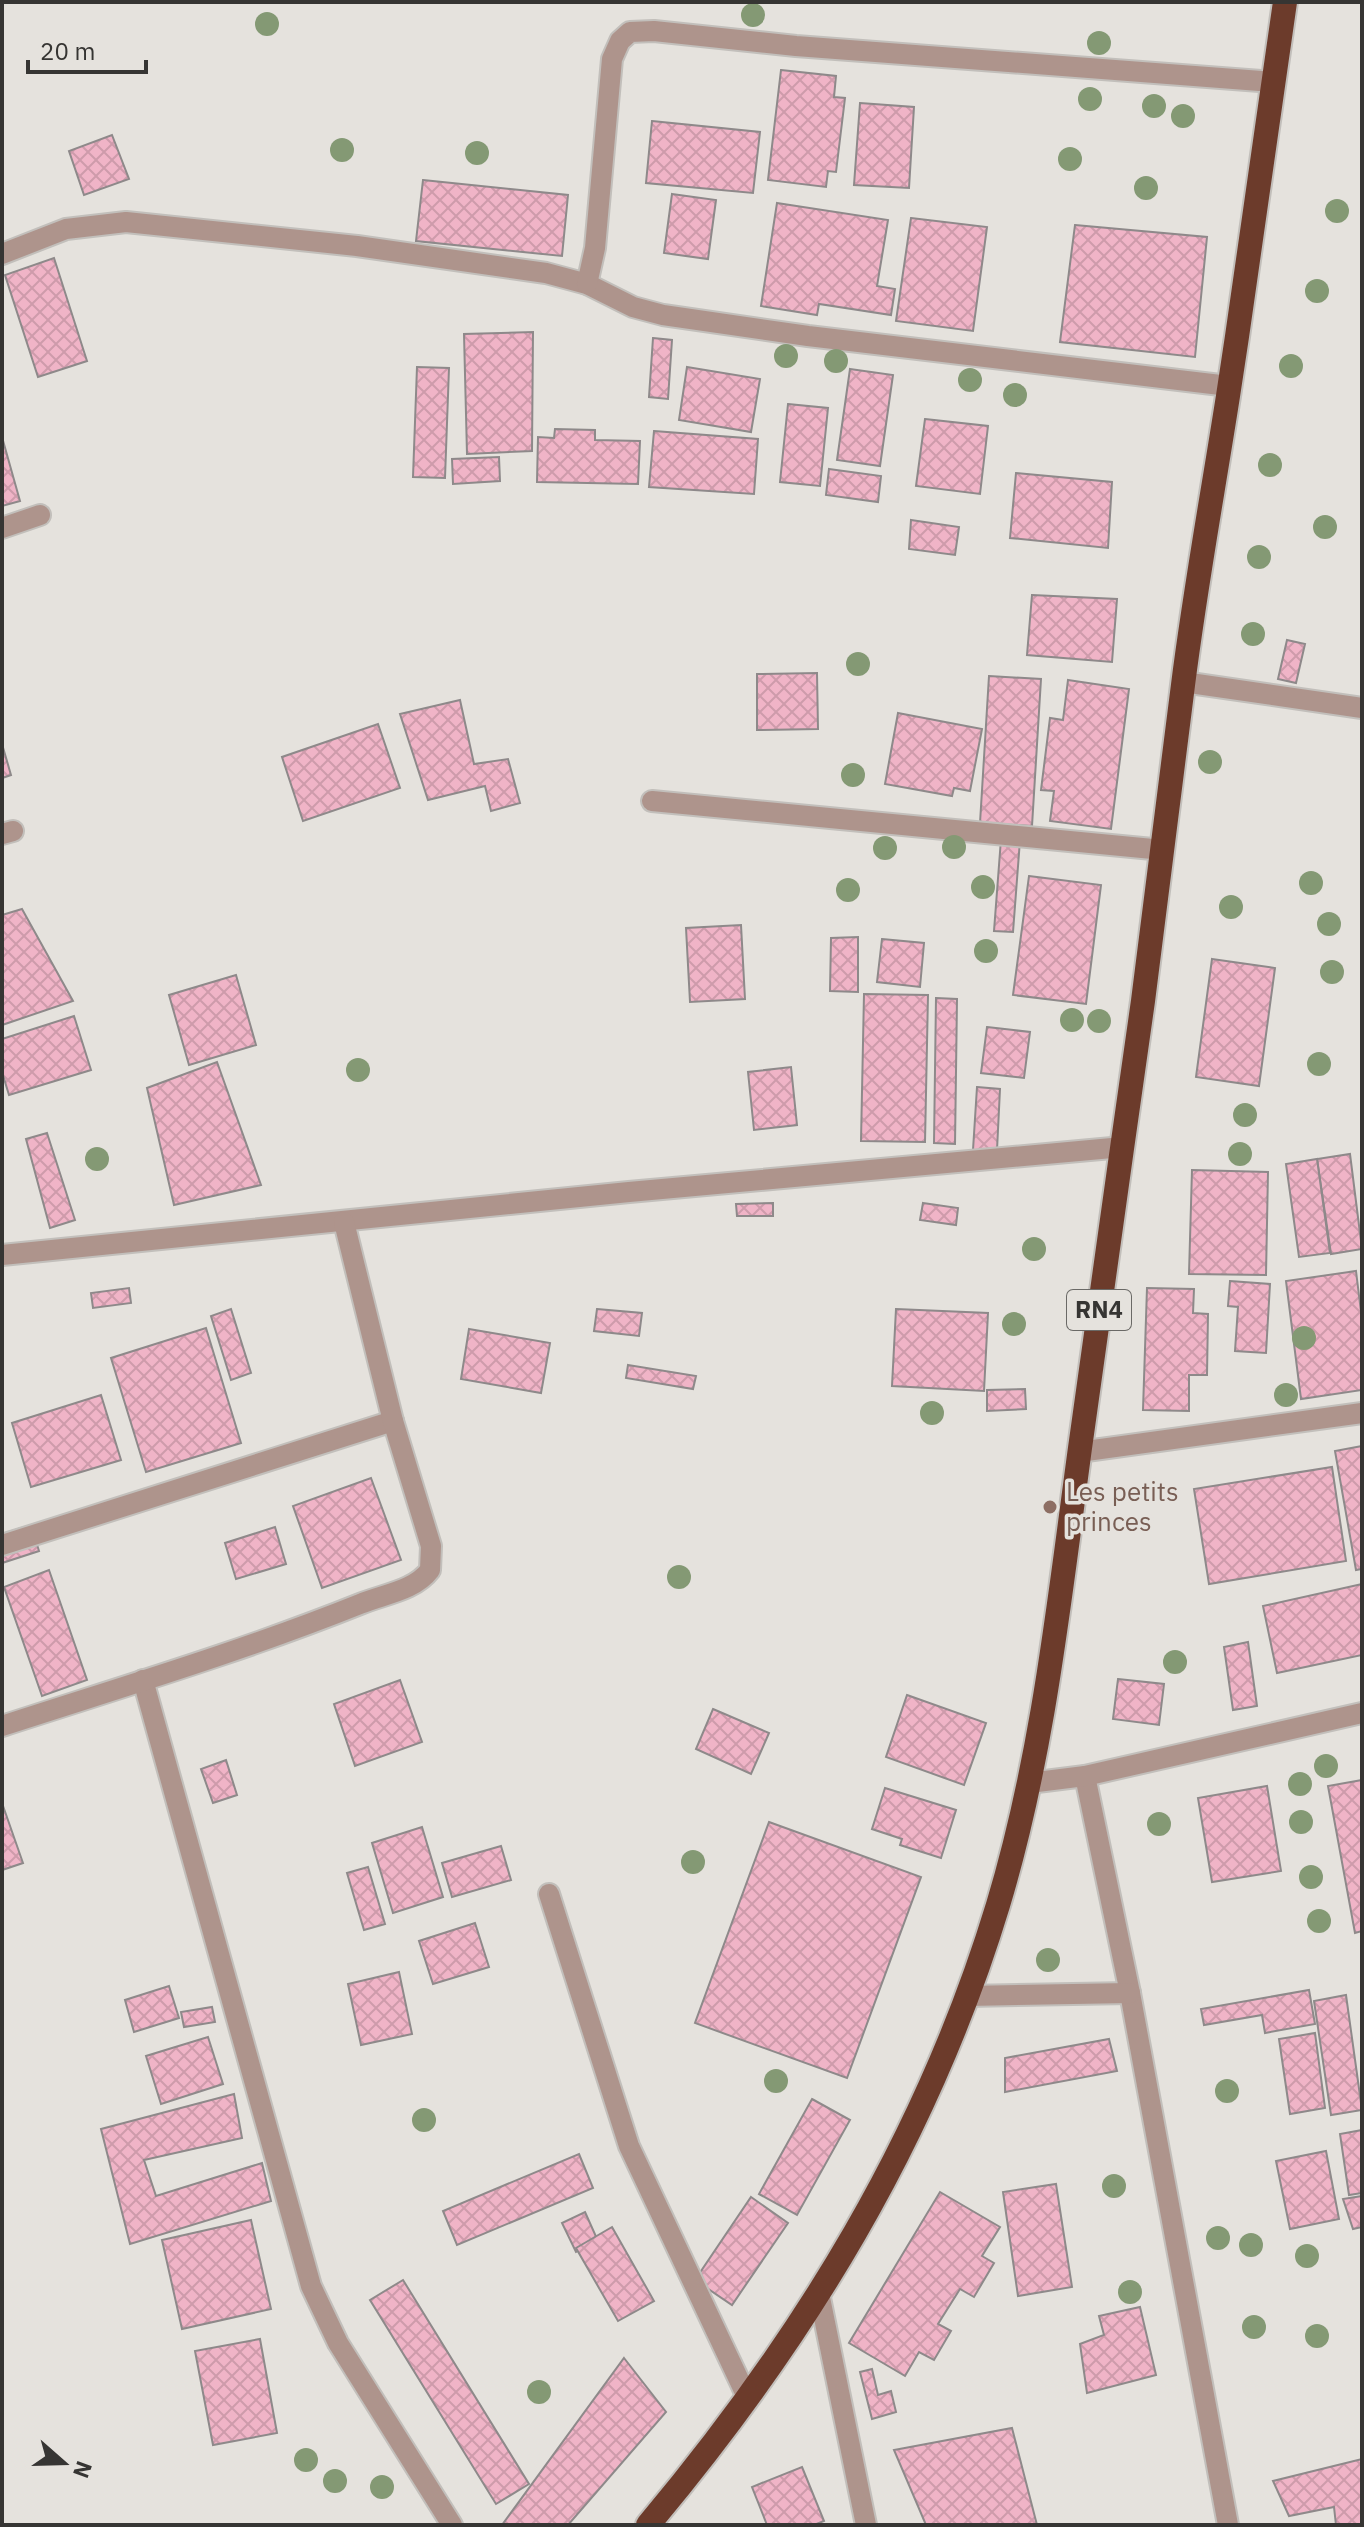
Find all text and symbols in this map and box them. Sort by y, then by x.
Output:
scale bar [28,24,146,74]
text: 20 m [40,35,95,67]
road number: RN4 [1067,1290,1131,1330]
place label: Les petits princes [1066,1474,1179,1538]
marker: Les petits princes [1041,1498,1059,1516]
north arrow [24,2423,104,2503]
text: N [67,2458,100,2482]

